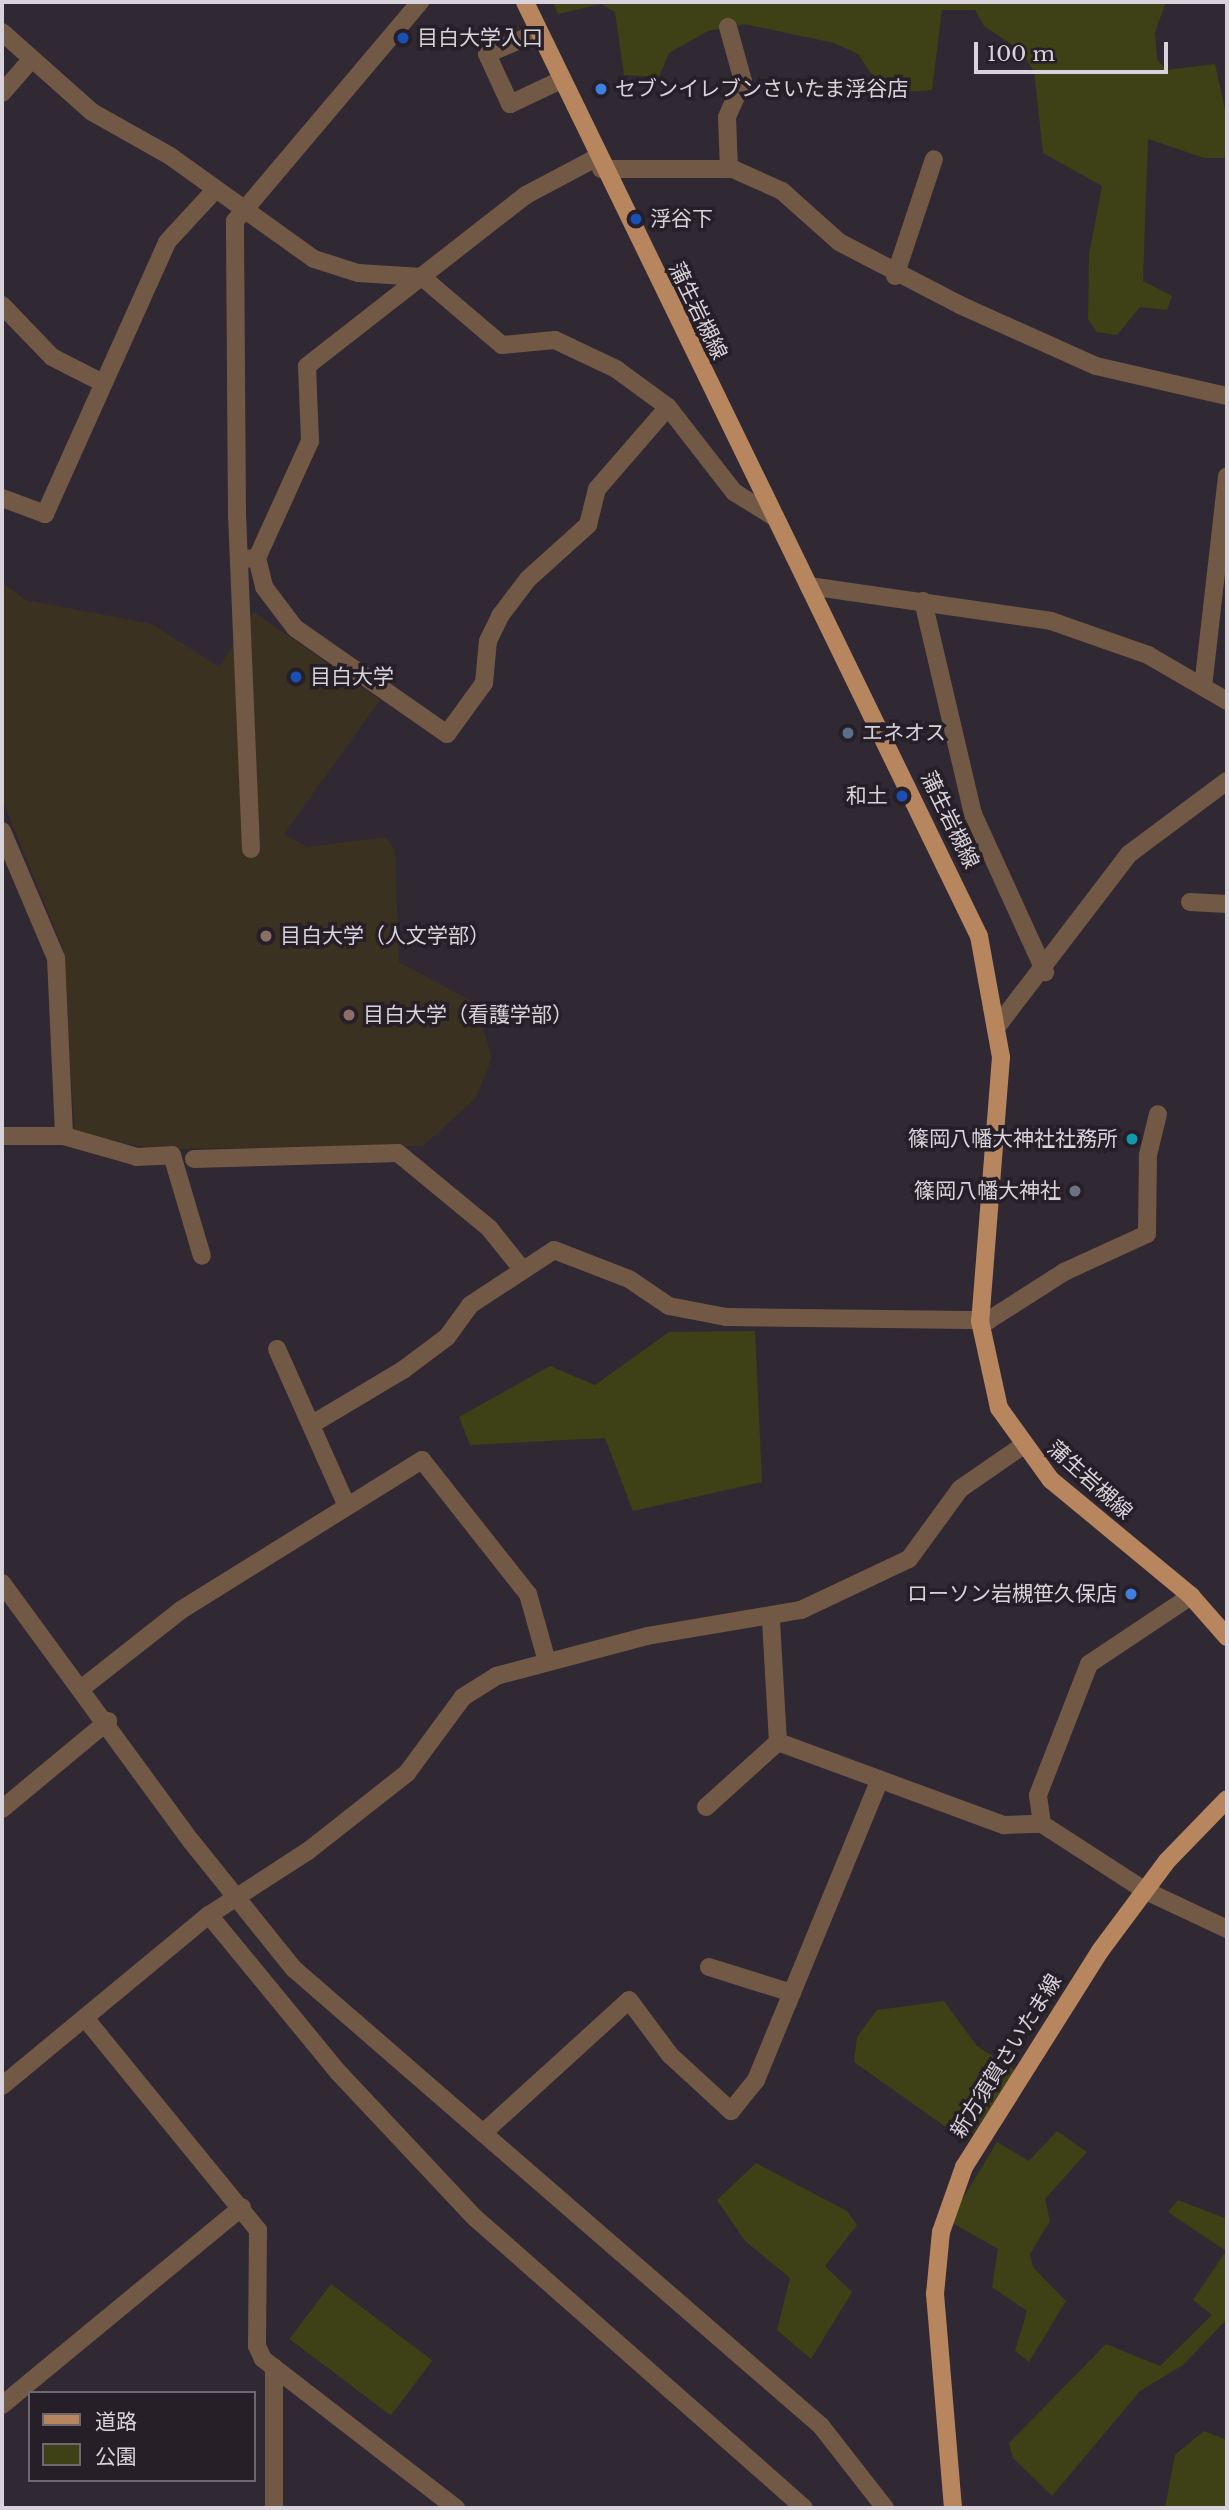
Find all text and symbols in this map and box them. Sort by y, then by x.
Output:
place label: 目白大学入口 [417,25,543,51]
scale bar [977,28,1171,72]
marker: 目白大学入口 [395,30,411,46]
text: 100 m [987,41,1055,67]
place label: セブンイレブンさいたま浮谷店 [615,76,909,102]
marker: セブンイレブンさいたま浮谷店 [593,81,609,97]
place label: 浮谷下 [650,206,713,232]
marker: 浮谷下 [628,211,644,227]
street label: 蒲生岩槻線 [664,258,732,364]
place label: 目白大学 [310,664,394,690]
marker: 目白大学 [288,669,304,685]
place label: エネオス [862,720,946,746]
marker: エネオス [840,725,856,741]
street label: 蒲生岩槻線 [916,767,984,873]
place label: 和土 [846,783,888,809]
marker: 和土 [894,788,910,804]
place label: 目白大学（人文学部） [280,923,490,949]
marker: 目白大学（人文学部） [258,928,274,944]
place label: 目白大学（看護学部） [363,1002,573,1028]
marker: 目白大学（看護学部） [341,1007,357,1023]
place label: 篠岡八幡大神社社務所 [908,1126,1118,1152]
marker: 篠岡八幡大神社社務所 [1124,1131,1140,1147]
place label: 篠岡八幡大神社 [914,1178,1061,1204]
marker: 篠岡八幡大神社 [1067,1183,1083,1199]
street label: 蒲生岩槻線 [1043,1436,1137,1524]
place label: ローソン岩槻笹久保店 [907,1581,1117,1607]
marker: ローソン岩槻笹久保店 [1123,1586,1139,1602]
street label: 新方須賀さいたま線 [945,1969,1067,2143]
legend [28,2391,256,2482]
text: 道路 [95,2409,137,2435]
text: 公園 [95,2444,137,2470]

